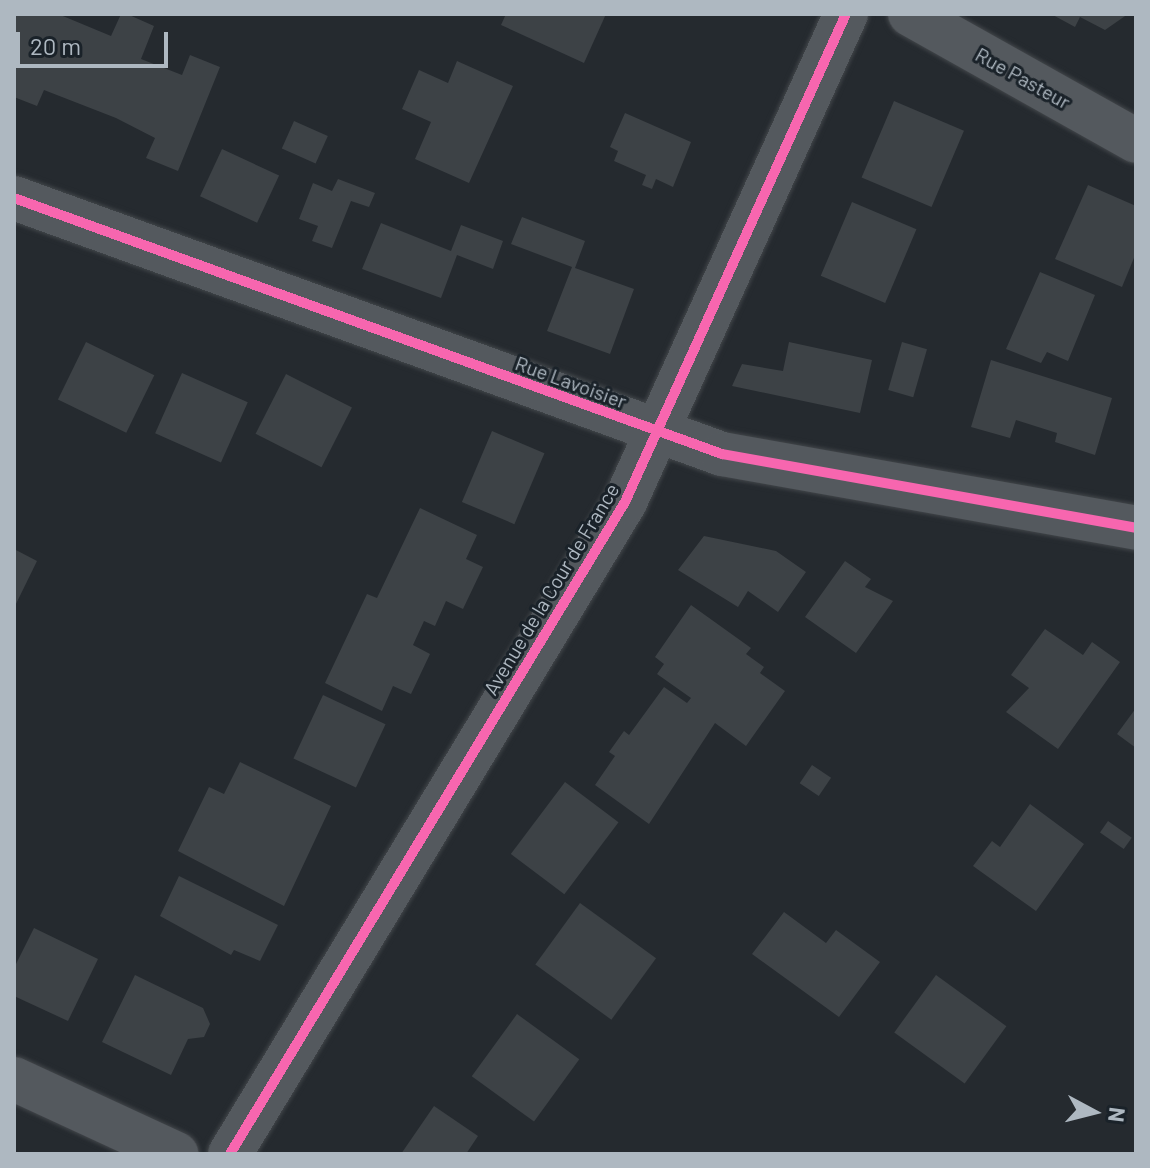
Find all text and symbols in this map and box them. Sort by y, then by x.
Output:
scale bar [20,16,172,66]
text: 20 m [30,31,81,60]
street label: Rue Pasteur [971,42,1075,114]
street label: Rue Lavoisier [512,351,630,413]
street label: Avenue de la Cour de France [478,479,624,699]
north arrow [1054,1072,1134,1152]
text: N [1104,1106,1132,1124]

